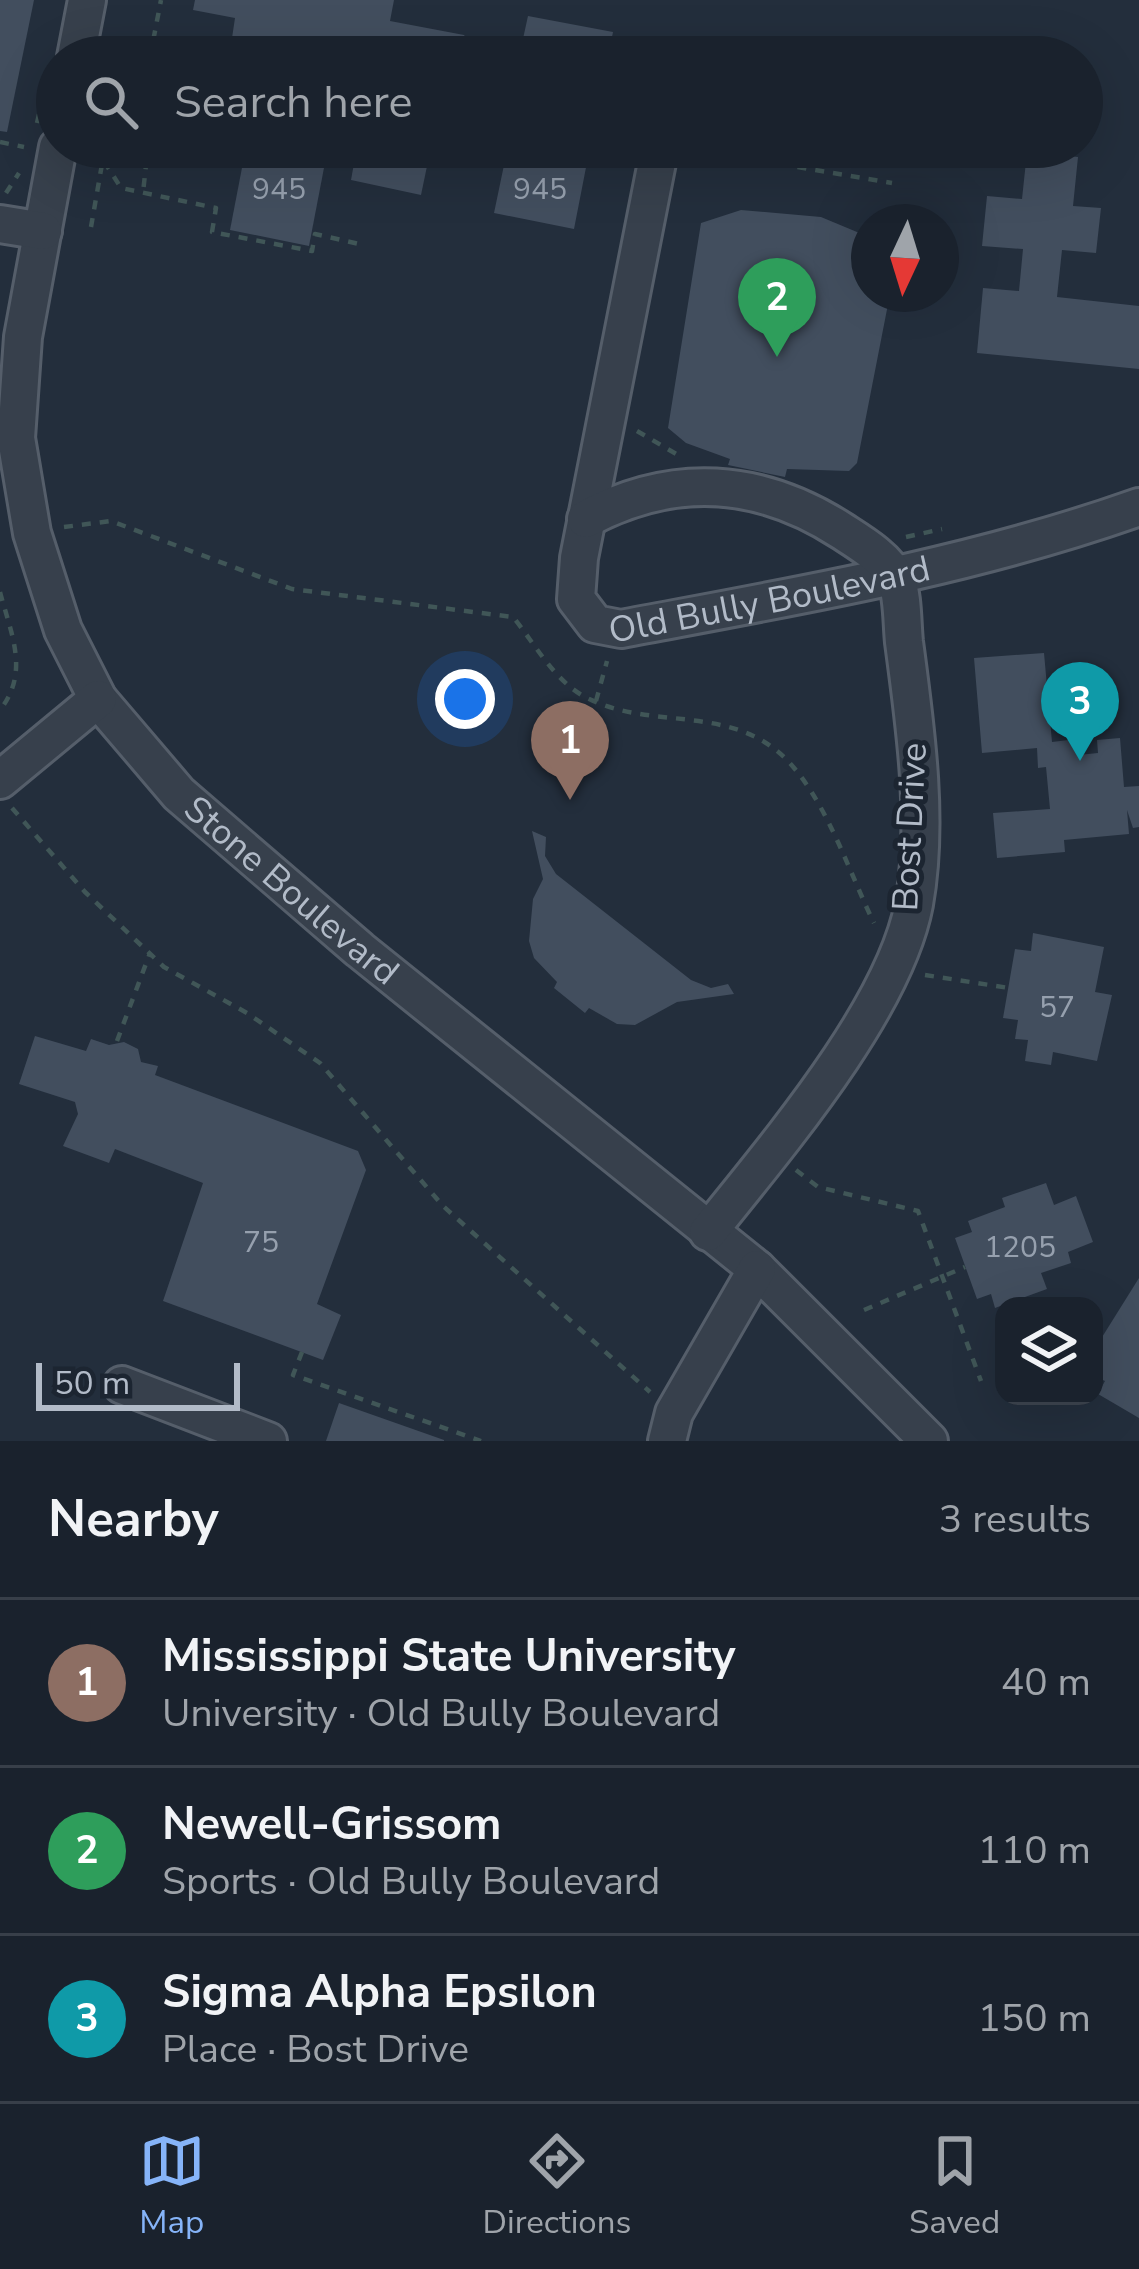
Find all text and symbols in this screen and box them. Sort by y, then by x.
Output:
search box [36,36,1103,168]
icon: search [78,69,144,135]
text: Search here [174,72,413,133]
house number: 945 [252,169,306,210]
house number: 945 [513,169,567,210]
north arrow [851,204,959,312]
pin: 2 [738,258,816,357]
street label: Old Bully Boulevard [605,544,935,655]
pin: 3 [1041,662,1119,761]
your location [435,669,495,729]
pin: 1 [531,701,609,800]
street label: Bost Drive [881,741,939,913]
street label: Stone Boulevard [174,785,409,996]
house number: 57 [1039,987,1075,1028]
house number: 75 [243,1222,279,1263]
house number: 1205 [984,1227,1056,1268]
map controls [995,1297,1103,1405]
button: layers [995,1297,1103,1405]
scale bar [36,1357,240,1410]
text: 50 m [54,1361,130,1406]
text: Nearby [48,1484,219,1554]
text: 3 results [939,1493,1091,1546]
text: Mississippi State University [162,1626,735,1687]
text: 1 [75,1656,99,1709]
text: 40 m [1001,1656,1091,1709]
text: University · Old Bully Boulevard [162,1687,720,1740]
text: Newell-Grissom [162,1794,502,1855]
text: 2 [75,1824,99,1877]
text: 110 m [977,1824,1091,1877]
text: Sports · Old Bully Boulevard [162,1855,660,1908]
text: Sigma Alpha Epsilon [162,1962,597,2023]
text: 3 [75,1992,99,2045]
text: 150 m [977,1992,1091,2045]
text: Place · Bost Drive [162,2023,469,2076]
tab: Map [139,2128,205,2245]
tab: Directions [483,2128,631,2245]
tab: Saved [909,2128,1000,2245]

